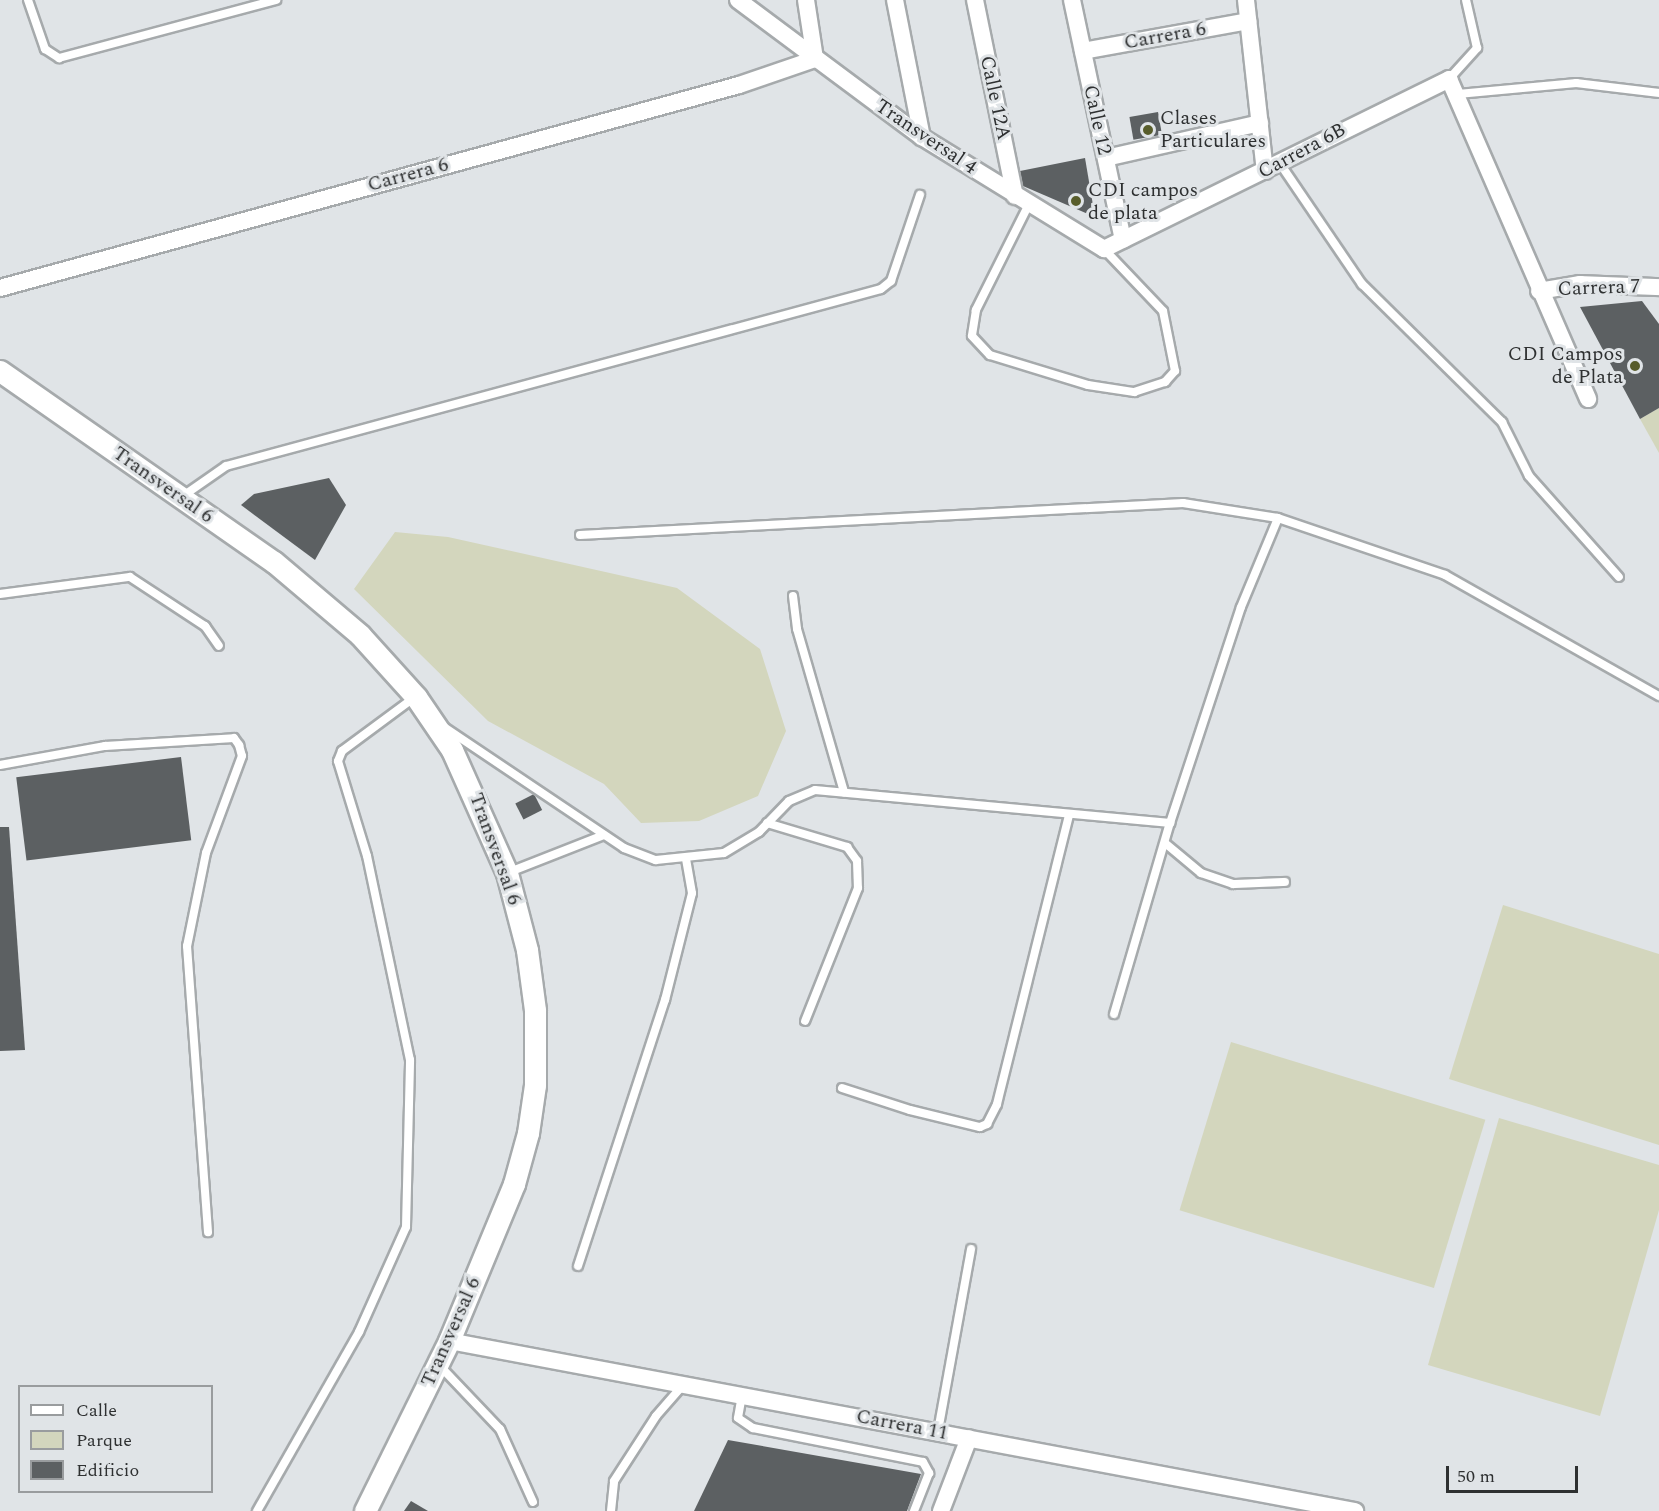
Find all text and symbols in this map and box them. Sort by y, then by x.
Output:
street label: Carrera 6 [1122,17,1208,55]
street label: Calle 12A [974,54,1016,142]
street label: Calle 12 [1078,83,1116,157]
street label: Transversal 4 [871,94,981,180]
place label: Clases Particulares [1160,106,1266,153]
street label: Carrera 6B [1254,118,1350,184]
marker: Clases Particulares [1141,123,1155,137]
street label: Carrera 6 [365,153,451,197]
place label: CDI campos de plata [1088,178,1198,225]
marker: CDI campos de plata [1069,194,1083,208]
street label: Carrera 7 [1557,275,1641,301]
place label: CDI Campos de Plata [1508,342,1623,389]
marker: CDI Campos de Plata [1628,359,1642,373]
street label: Transversal 6 [108,441,218,529]
street label: Transversal 6 [464,790,526,908]
street label: Transversal 6 [416,1273,486,1391]
legend [18,1385,213,1493]
text: Calle [76,1397,117,1424]
street label: Carrera 11 [854,1404,950,1446]
text: Parque [76,1427,132,1454]
scale bar [1449,1454,1581,1492]
text: Edificio [76,1457,139,1484]
text: 50 m [1457,1463,1495,1490]

